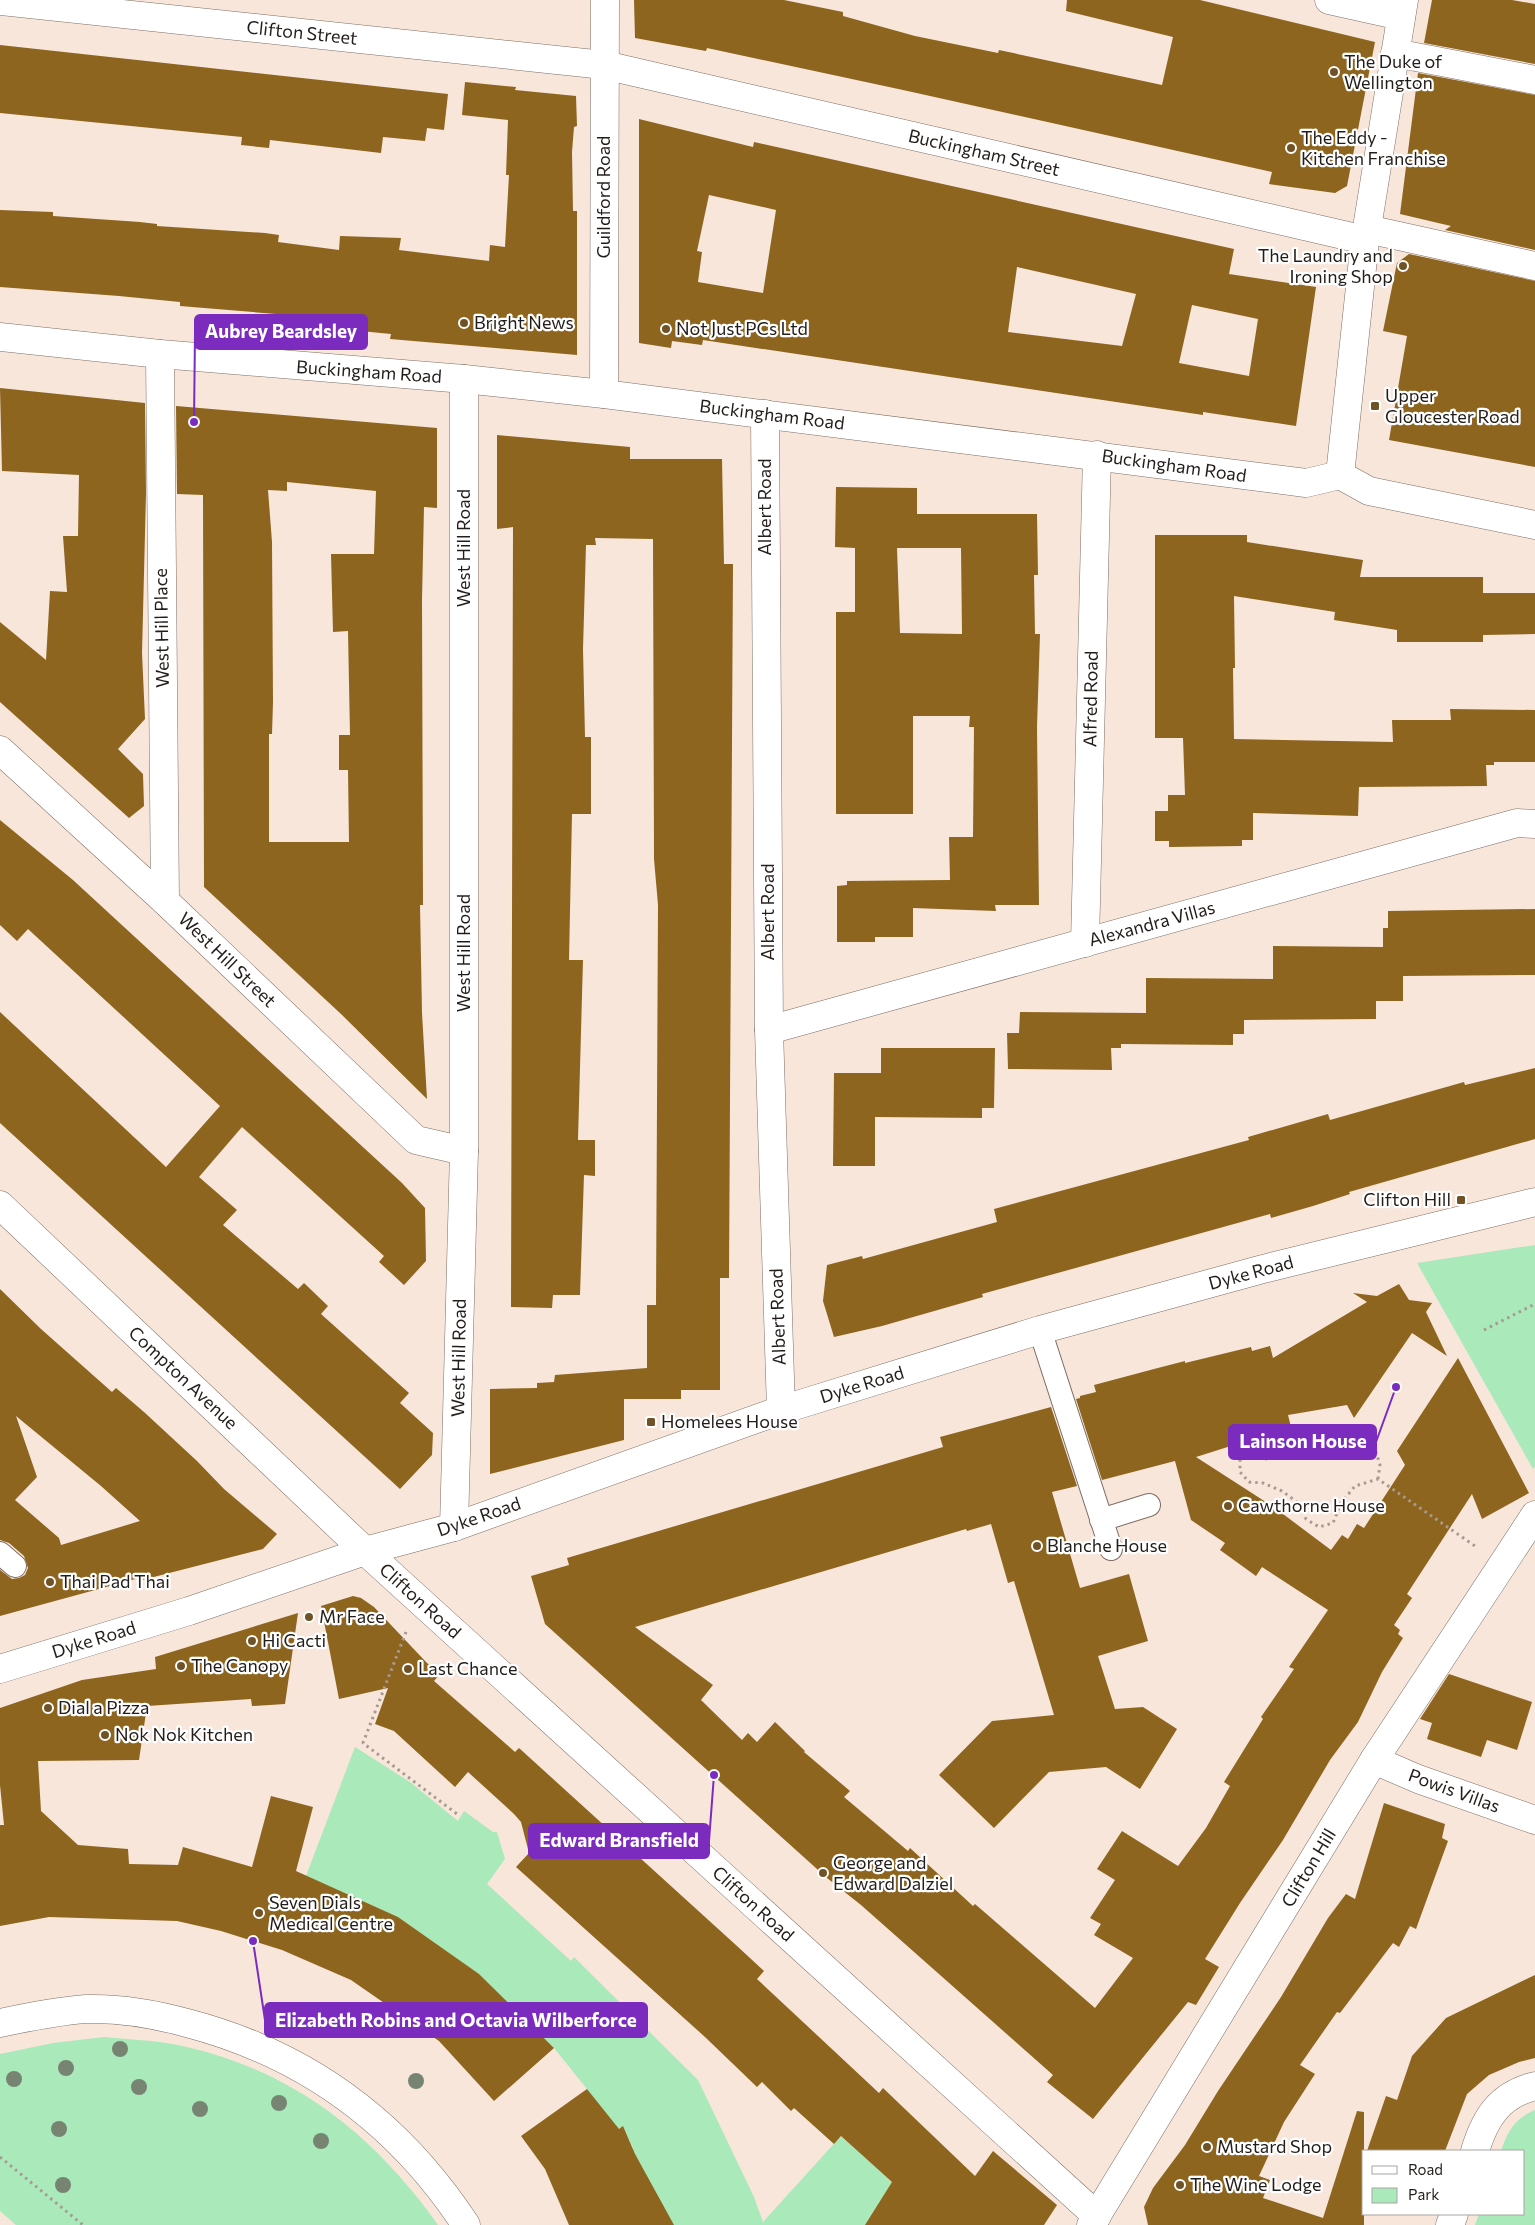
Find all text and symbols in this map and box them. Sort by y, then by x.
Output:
street label: Clifton Street [246,15,359,49]
place label: The Duke of Wellington [1344,50,1443,93]
marker: The Duke of Wellington [1328,66,1340,78]
street label: Buckingham Street [906,124,1062,180]
place label: The Eddy - Kitchen Franchise [1301,126,1446,169]
street label: Guildford Road [592,135,614,259]
marker: The Eddy - Kitchen Franchise [1285,142,1297,154]
place label: The Laundry and Ironing Shop [1258,244,1393,287]
marker: The Laundry and Ironing Shop [1397,260,1409,272]
place label: Bright News [474,311,574,333]
callout: Aubrey Beardsley [195,315,367,349]
marker: Bright News [458,317,470,329]
place label: Not Just PCs Ltd [676,317,808,339]
text: Aubrey Beardsley [205,319,358,342]
marker: Not Just PCs Ltd [660,323,672,335]
street label: Buckingham Road [296,355,443,387]
place label: Upper Gloucester Road [1385,384,1520,427]
street label: Buckingham Road [698,394,846,434]
marker: Upper Gloucester Road [1369,400,1381,412]
street label: Buckingham Road [1100,444,1248,486]
street label: Albert Road [753,458,775,556]
street label: West Hill Road [452,489,474,607]
street label: West Hill Place [149,568,173,688]
street label: Alfred Road [1078,651,1102,747]
street label: Albert Road [756,863,778,961]
street label: West Hill Road [452,894,474,1012]
street label: Alexandra Villas [1086,896,1217,950]
street label: West Hill Street [174,907,281,1011]
place label: Clifton Hill [1363,1188,1451,1210]
marker: Clifton Hill [1455,1194,1467,1206]
street label: Dyke Road [1206,1250,1296,1294]
street label: Albert Road [764,1268,790,1366]
street label: West Hill Road [446,1299,470,1417]
street label: Compton Avenue [125,1321,243,1433]
street label: Dyke Road [817,1361,906,1407]
place label: Homelees House [661,1410,798,1432]
marker: Homelees House [645,1416,657,1428]
callout: Lainson House [1229,1425,1376,1459]
text: Lainson House [1239,1429,1367,1452]
street label: Dyke Road [434,1492,523,1541]
place label: Cawthorne House [1238,1494,1385,1516]
marker: Cawthorne House [1222,1500,1234,1512]
place label: Blanche House [1047,1534,1167,1556]
marker: Blanche House [1031,1540,1043,1552]
street label: Clifton Road [375,1558,466,1643]
place label: Thai Pad Thai [60,1570,170,1592]
marker: Thai Pad Thai [44,1576,56,1588]
place label: Mr Face [319,1605,385,1627]
marker: Mr Face [303,1611,315,1623]
street label: Dyke Road [49,1616,138,1662]
place label: Hi Cacti [262,1629,326,1651]
marker: Hi Cacti [246,1635,258,1647]
place label: The Canopy [191,1654,288,1676]
place label: Last Chance [418,1657,517,1679]
marker: The Canopy [175,1660,187,1672]
marker: Last Chance [402,1663,414,1675]
place label: Dial a Pizza [58,1696,149,1718]
marker: Dial a Pizza [42,1702,54,1714]
place label: Nok Nok Kitchen [115,1723,253,1745]
marker: Nok Nok Kitchen [99,1729,111,1741]
street label: Powis Villas [1406,1763,1503,1817]
callout: Edward Bransfield [529,1824,709,1858]
street label: Clifton Hill [1276,1824,1340,1911]
text: Edward Bransfield [539,1828,699,1851]
place label: George and Edward Dalziel [833,1851,953,1894]
street label: Clifton Road [708,1861,799,1946]
marker: George and Edward Dalziel [817,1867,829,1879]
place label: Seven Dials Medical Centre [269,1891,393,1934]
marker: Seven Dials Medical Centre [253,1907,265,1919]
callout: Elizabeth Robins and Octavia Wilberforce [265,2003,647,2037]
text: Elizabeth Robins and Octavia Wilberforce [275,2008,637,2031]
place label: Mustard Shop [1217,2135,1332,2157]
marker: Mustard Shop [1201,2141,1213,2153]
legend [1362,2150,1525,2215]
text: Road [1408,2160,1443,2178]
place label: The Wine Lodge [1190,2173,1322,2195]
marker: The Wine Lodge [1174,2179,1186,2191]
text: Park [1408,2185,1439,2203]

